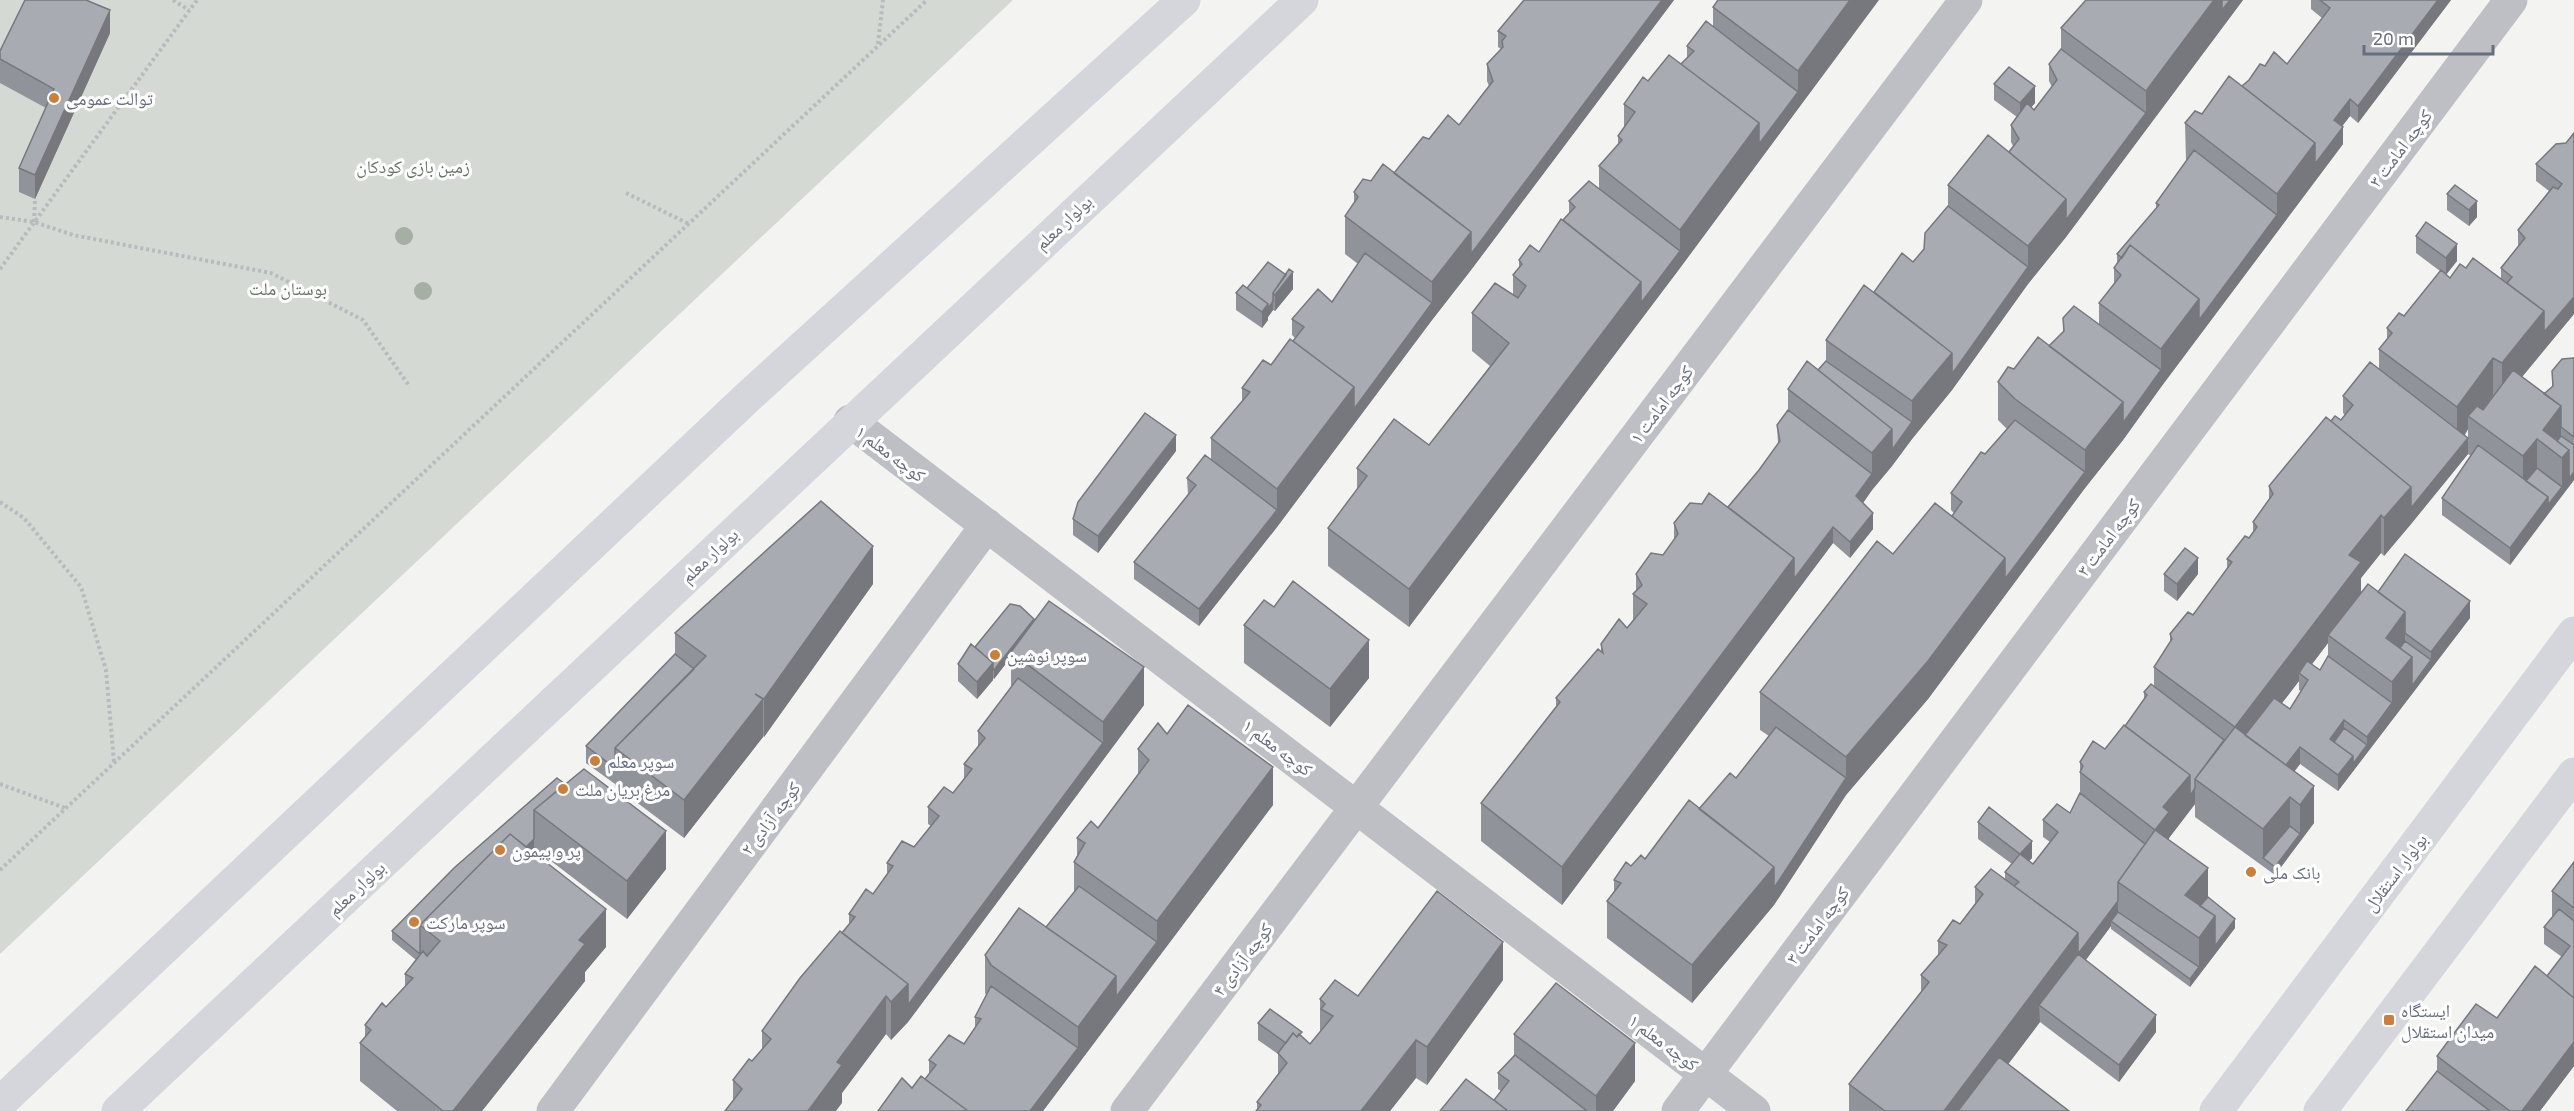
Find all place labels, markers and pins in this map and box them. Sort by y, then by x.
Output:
place label: توالت عمومی [66,87,153,110]
marker: توالت عمومی [47,91,61,105]
place label: سوپر نوشین [1007,644,1087,667]
marker: سوپر نوشین [988,648,1002,662]
place label: سوپر معلم [607,750,674,774]
marker: سوپر معلم [588,754,602,768]
place label: مرغ بریان ملت [575,778,670,801]
marker: مرغ بریان ملت [556,782,570,796]
place label: پر و پیمون [512,839,581,862]
marker: پر و پیمون [493,843,507,857]
place label: بانک ملی [2263,861,2320,884]
marker: بانک ملی [2244,865,2258,879]
place label: سوپر مارکت [426,911,506,934]
marker: سوپر مارکت [407,915,421,929]
place label: ایستگاه میدان استقلال [2401,999,2494,1043]
marker: ایستگاه میدان استقلال [2382,1013,2396,1027]

